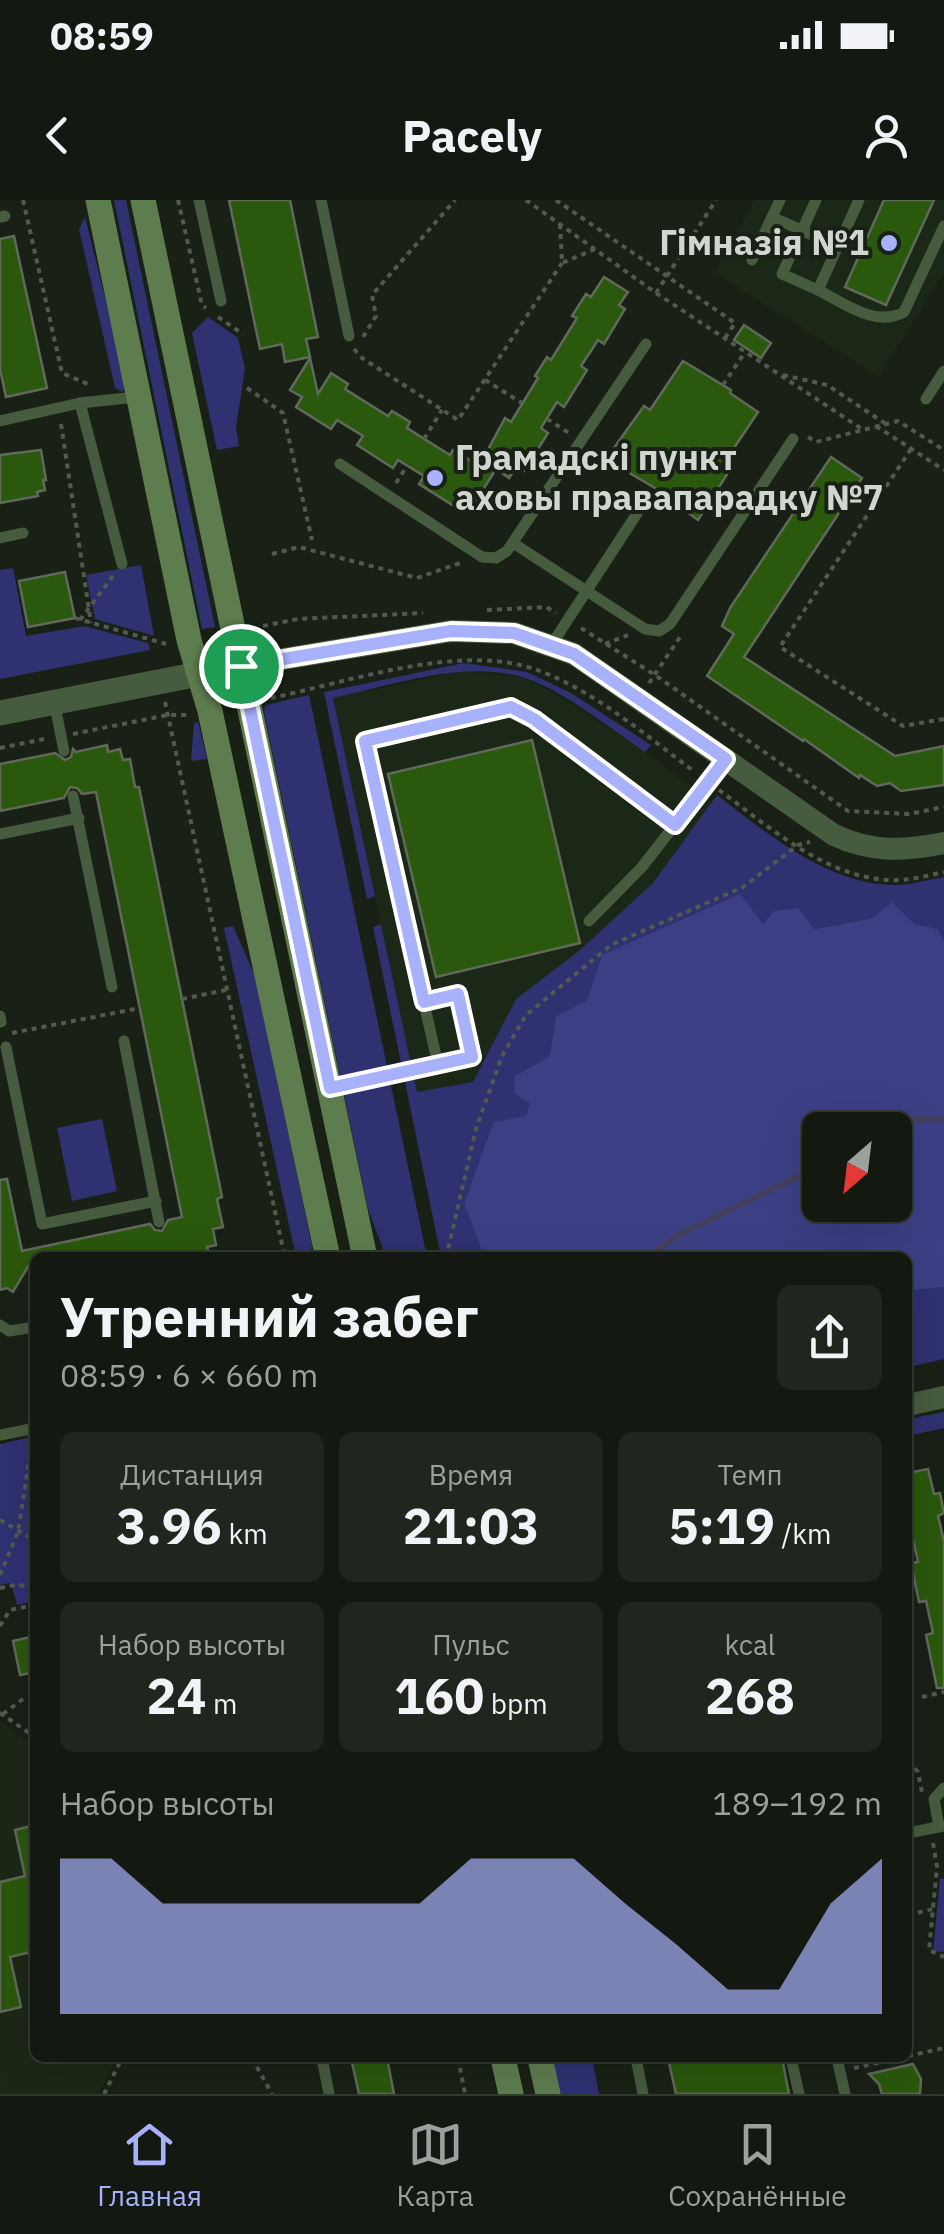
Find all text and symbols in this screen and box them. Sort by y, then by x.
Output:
text: 08:59 [50,11,154,60]
text: Pacely [402,106,542,164]
icon: back [30,108,85,163]
icon: person [859,108,914,163]
place label: Гімназія №1 [659,219,869,265]
marker: Гімназія №1 [878,232,900,254]
place label: Грамадскі пункт аховы правапарадку №7 [455,434,884,520]
marker: Грамадскі пункт аховы правапарадку №7 [424,467,446,489]
pin [199,624,284,709]
icon: arrive [214,639,269,694]
north arrow [802,1112,912,1222]
map controls [802,1112,912,1222]
text: Утренний забег [60,1281,479,1352]
button: share [777,1285,882,1390]
text: 08:59 · 6 × 660 m [60,1354,318,1396]
text: Дистанция [120,1456,264,1493]
text: Время [429,1456,513,1493]
text: Темп [717,1456,783,1493]
text: 3.96 [116,1493,222,1558]
text: 21:03 [403,1493,539,1558]
text: 5:19 [668,1493,775,1558]
text: km [222,1515,268,1552]
text: /km [775,1515,832,1552]
text: Набор высоты [98,1626,286,1663]
text: Пульс [432,1626,510,1663]
text: kcal [725,1626,775,1663]
text: 24 [146,1663,206,1728]
text: 160 [394,1663,484,1728]
text: 268 [705,1663,795,1728]
text: m [206,1685,238,1722]
text: bpm [484,1685,548,1722]
text: Набор высоты [60,1782,275,1824]
text: 189–192 m [712,1782,882,1824]
tab: Главная [97,2117,202,2214]
tab: Карта [397,2117,474,2214]
tab: Сохранённые [668,2117,847,2214]

